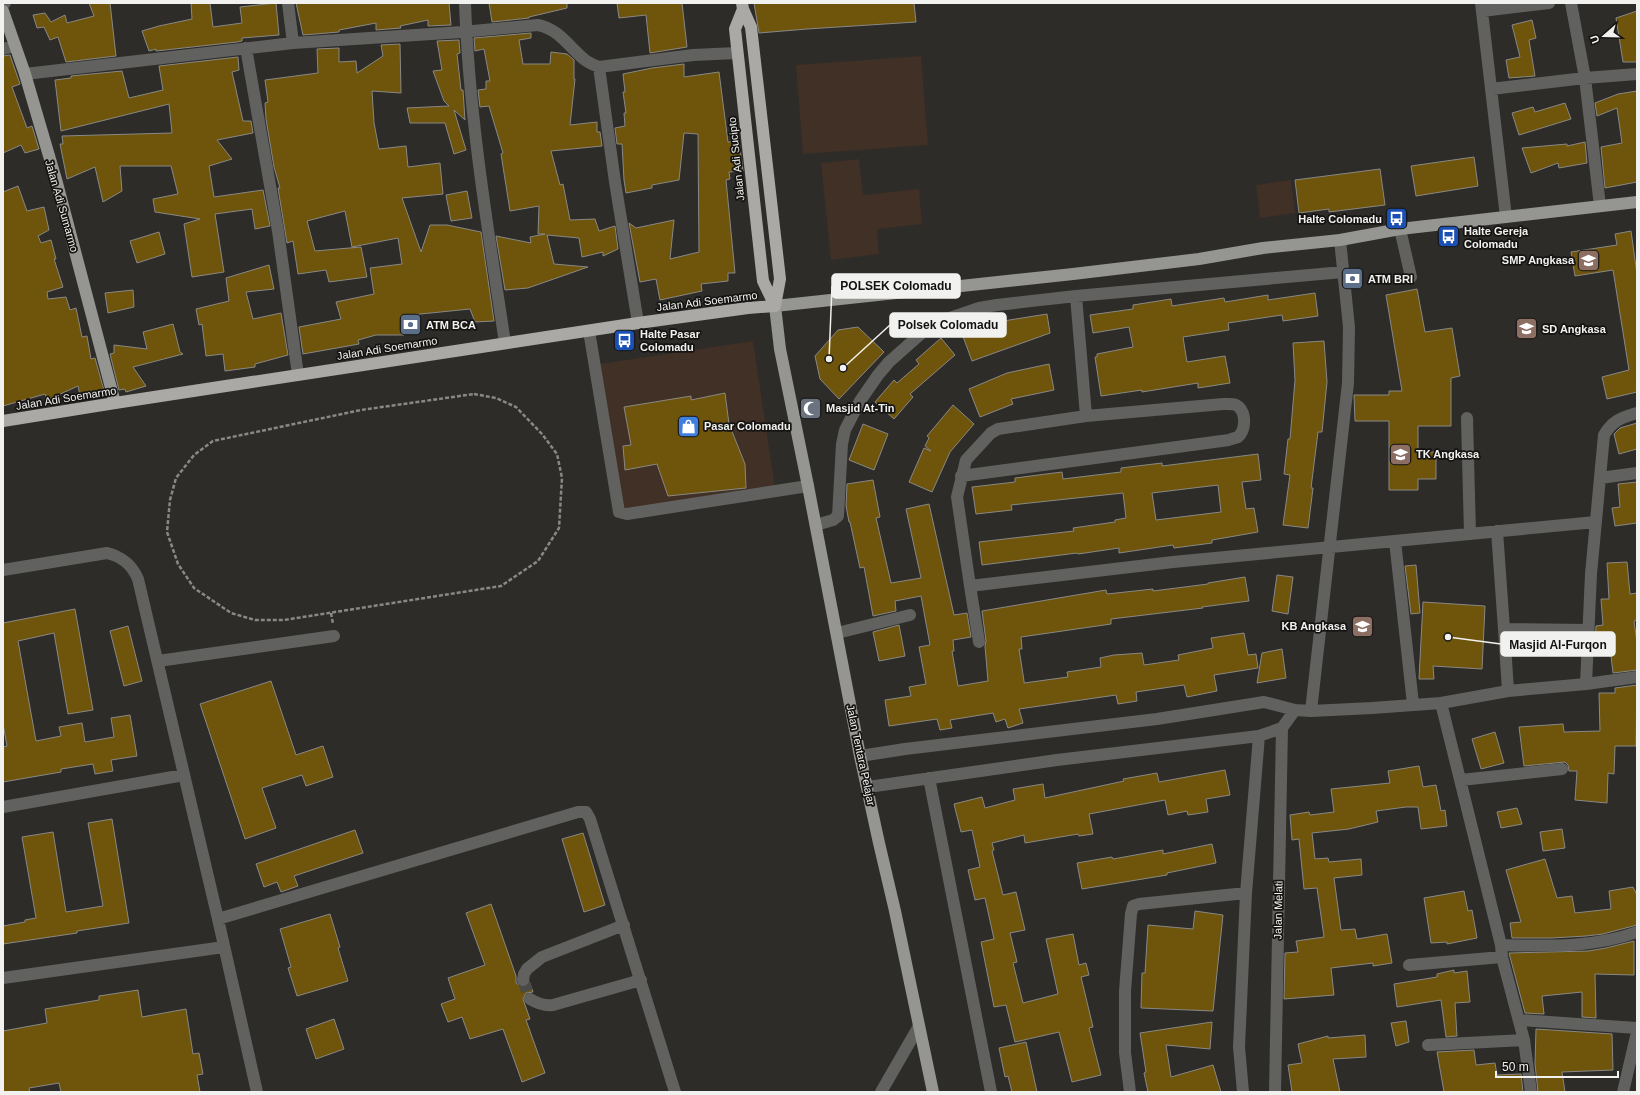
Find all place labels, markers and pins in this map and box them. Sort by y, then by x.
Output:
bus stop icon: Halte Colomadu [1384,206,1410,232]
place label: Halte Colomadu [1298,213,1382,225]
bus stop icon: Halte Gereja Colomadu [1435,224,1461,250]
place label: Halte Gereja Colomadu [1464,225,1529,250]
school or university icon: SMP Angkasa [1576,247,1602,273]
place label: SMP Angkasa [1502,254,1575,266]
bank icon: ATM BRI [1340,266,1366,292]
place label: ATM BRI [1368,273,1413,285]
callout: POLSEK Colomadu [832,274,960,298]
bank icon: ATM BCA [398,312,424,338]
callout: Polsek Colomadu [890,313,1006,337]
school or university icon: SD Angkasa [1513,316,1539,342]
place label: ATM BCA [426,319,476,331]
place label: SD Angkasa [1542,323,1607,335]
bus stop icon: Halte Pasar Colomadu [611,327,637,353]
place label: Halte Pasar Colomadu [640,328,701,353]
mosque icon: Masjid At-Tin [797,395,823,421]
place label: Masjid At-Tin [826,402,895,414]
shop icon: Pasar Colomadu [675,413,701,439]
place label: Pasar Colomadu [704,420,791,432]
school or university icon: TK Angkasa [1387,441,1413,467]
place label: TK Angkasa [1416,448,1480,460]
school or university icon: KB Angkasa [1349,613,1375,639]
place label: KB Angkasa [1282,620,1347,632]
callout: Masjid Al-Furqon [1501,632,1615,656]

